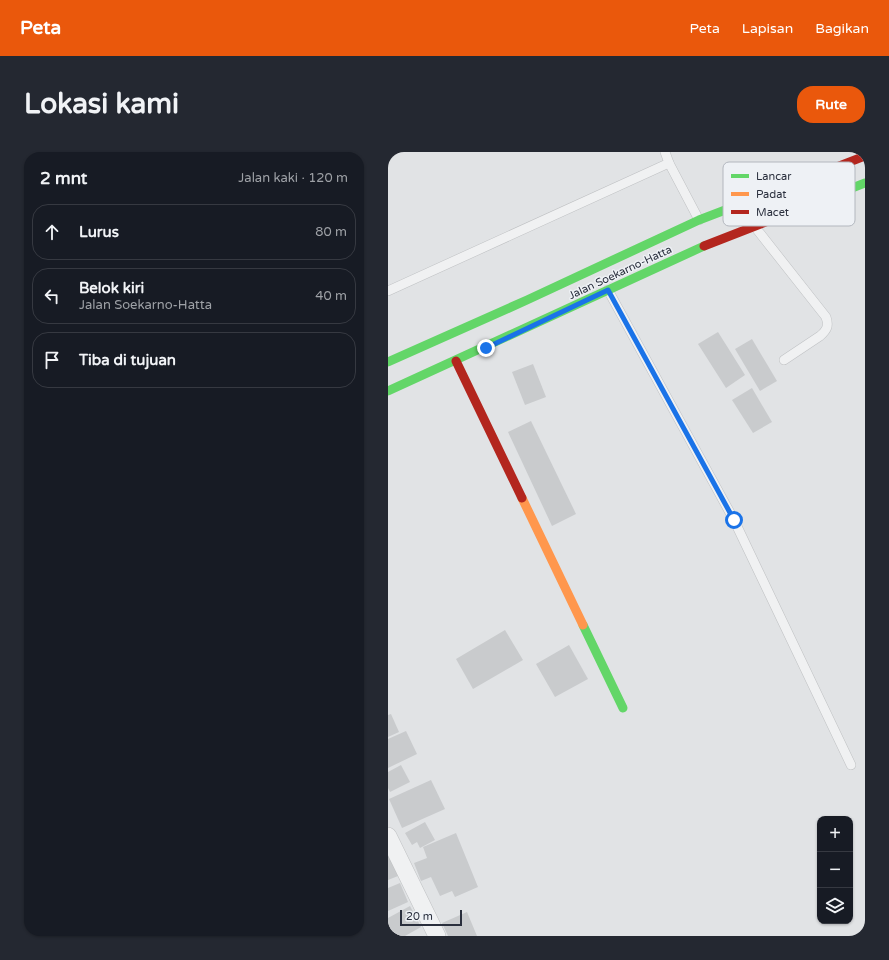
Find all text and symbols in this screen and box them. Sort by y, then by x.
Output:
text: Peta [20,17,61,39]
text: Peta [689,20,720,37]
text: Lapisan [742,20,793,37]
text: Bagikan [815,20,869,37]
button: Rute [797,86,865,123]
text: Lokasi kami [24,87,179,121]
legend [723,162,855,226]
text: 2 mnt [40,168,87,189]
text: Jalan kaki · 120 m [238,170,348,186]
text: Lancar [756,170,792,183]
text: Padat [756,188,786,201]
text: Macet [756,206,789,219]
icon: ahead [41,221,63,243]
text: Lurus [79,223,119,241]
text: 80 m [315,224,347,240]
street label: Jalan Soekarno-Hatta [566,243,674,302]
text: Belok kiri [79,279,144,297]
icon: left [41,285,63,307]
text: 40 m [315,288,347,304]
text: Jalan Soekarno-Hatta [79,297,212,313]
route end [477,339,495,357]
icon: arrive [41,349,63,371]
text: Tiba di tujuan [79,351,176,369]
route start [725,511,743,529]
map controls [817,816,853,924]
button: + [817,816,853,852]
button: − [817,852,853,888]
button: layers [817,888,853,924]
scale bar [400,908,462,927]
text: 20 m [406,910,433,923]

